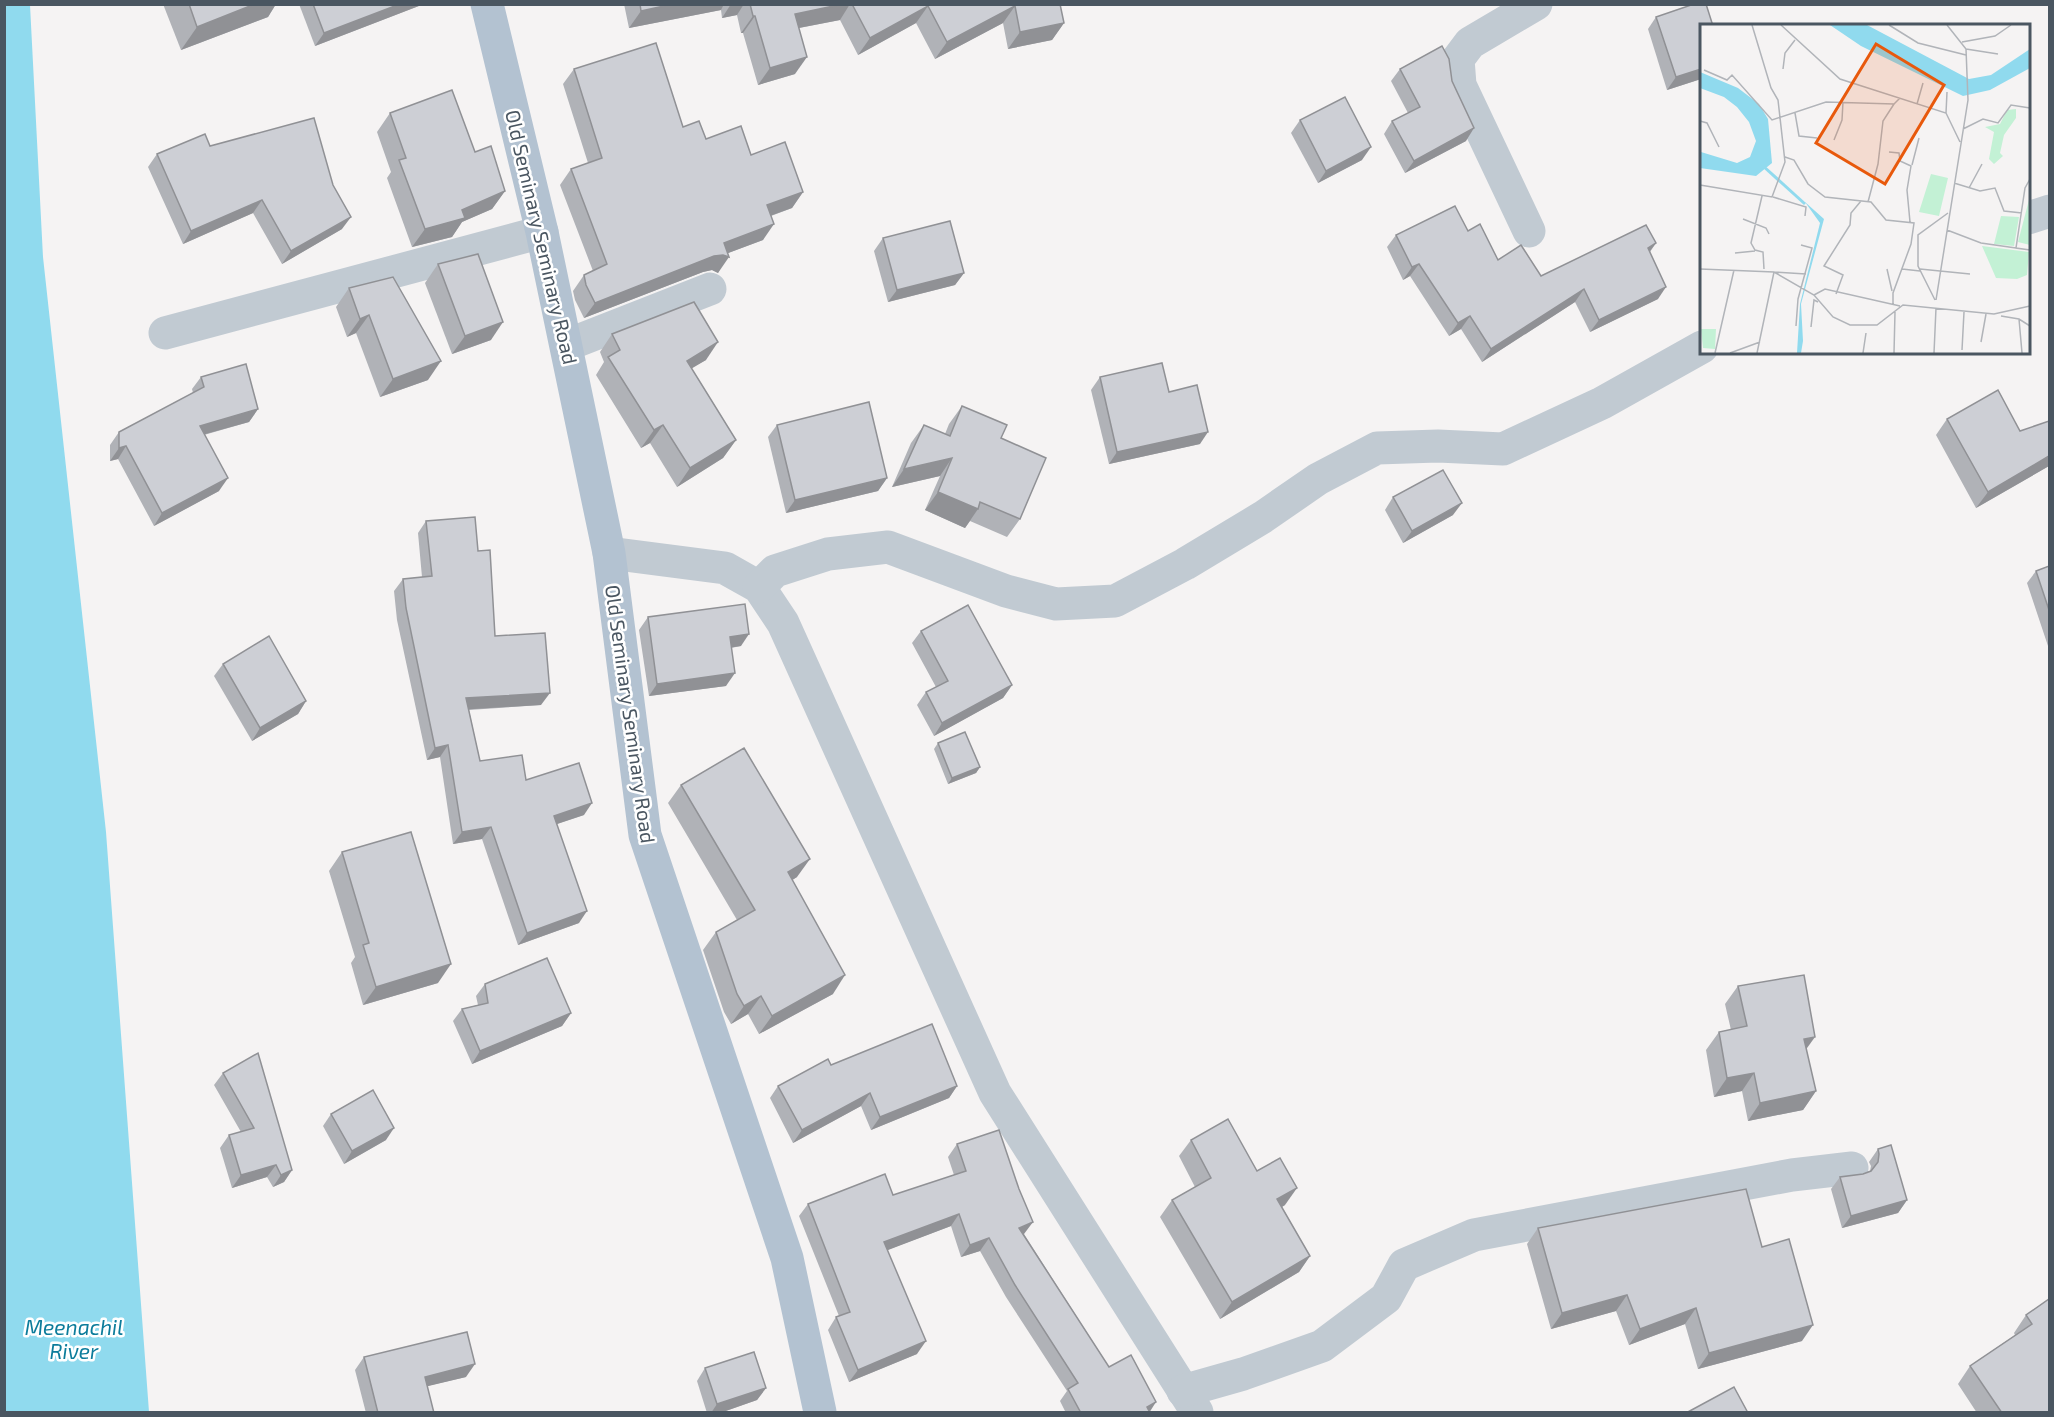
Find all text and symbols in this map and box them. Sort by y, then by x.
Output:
inset map [1700,24,2030,354]
street label: Old Seminary Seminary Road [501,107,583,367]
street label: Old Seminary Seminary Road [601,583,661,845]
water label: Meenachil River [25,1314,123,1363]

